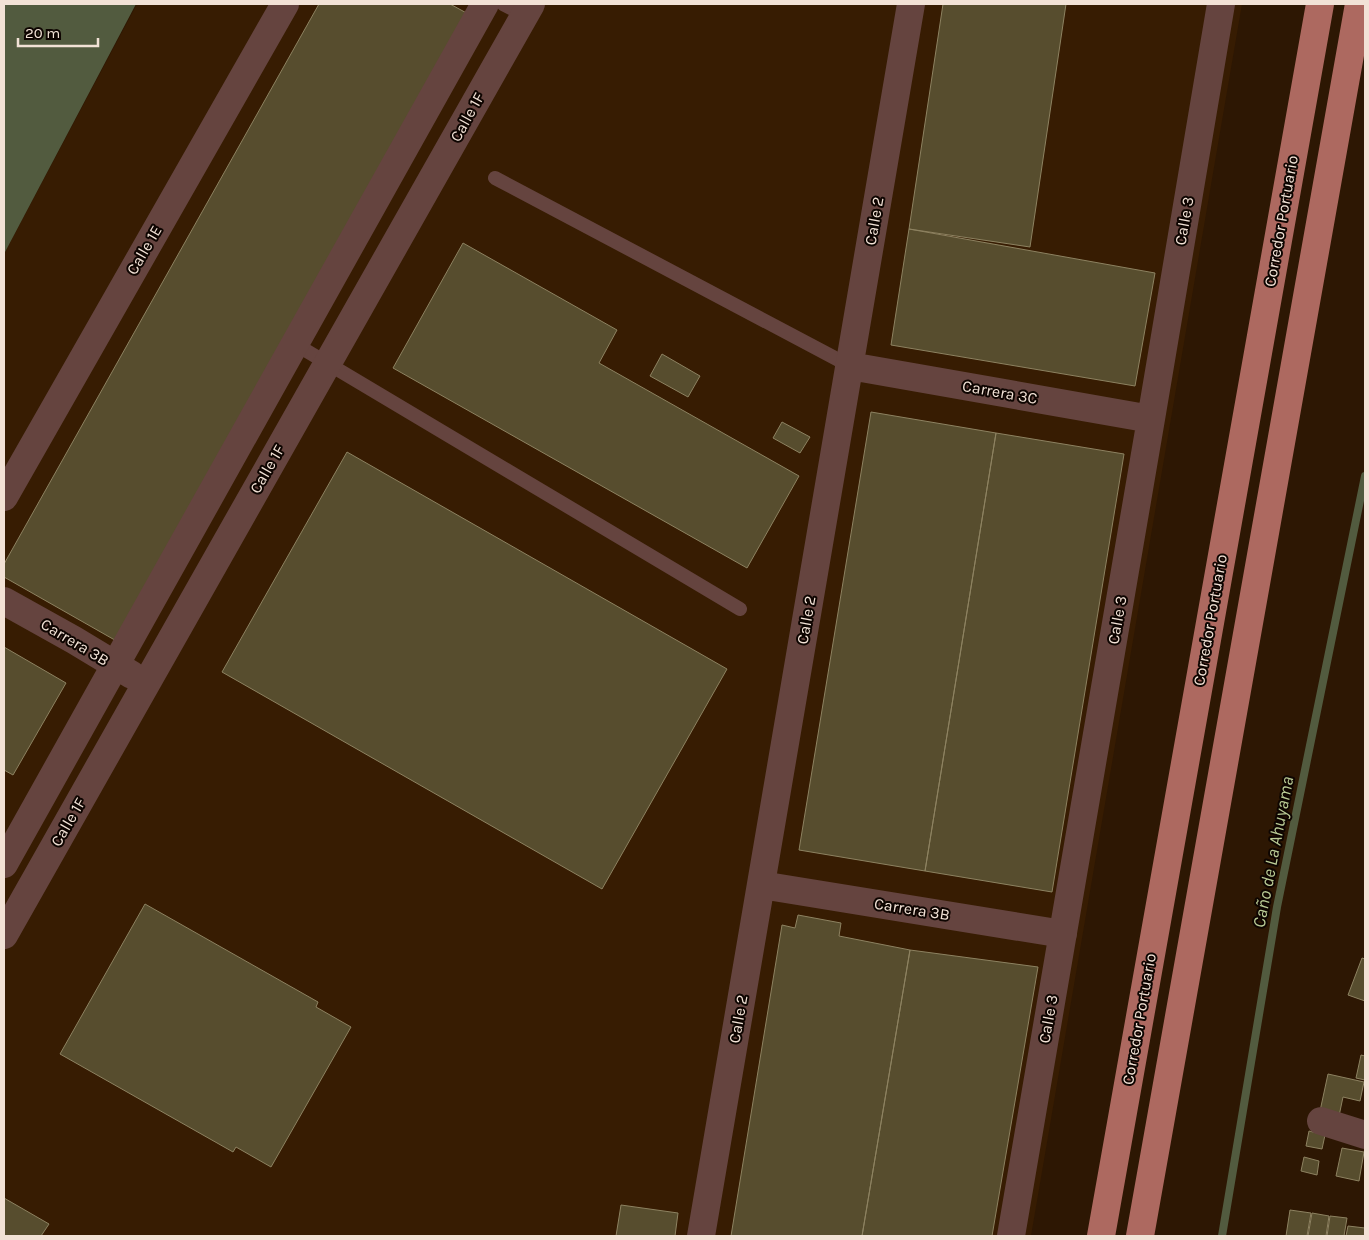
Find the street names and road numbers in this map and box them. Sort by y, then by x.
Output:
street label: Calle 1F [446,89,488,145]
street label: Corredor Portuario [1260,154,1302,288]
street label: Calle 2 [860,195,888,247]
street label: Calle 3 [1170,195,1198,247]
street label: Calle 1E [122,222,166,278]
street label: Carrera 3C [961,376,1039,408]
street label: Calle 1F [245,441,289,497]
street label: Corredor Portuario [1189,553,1231,687]
street label: Calle 2 [792,594,820,646]
street label: Calle 3 [1103,594,1131,646]
street label: Carrera 3B [37,614,113,670]
street label: Calle 1F [46,794,90,850]
street label: Carrera 3B [873,894,951,924]
street label: Corredor Portuario [1118,952,1160,1086]
street label: Calle 2 [724,993,752,1045]
street label: Calle 3 [1034,993,1062,1045]

